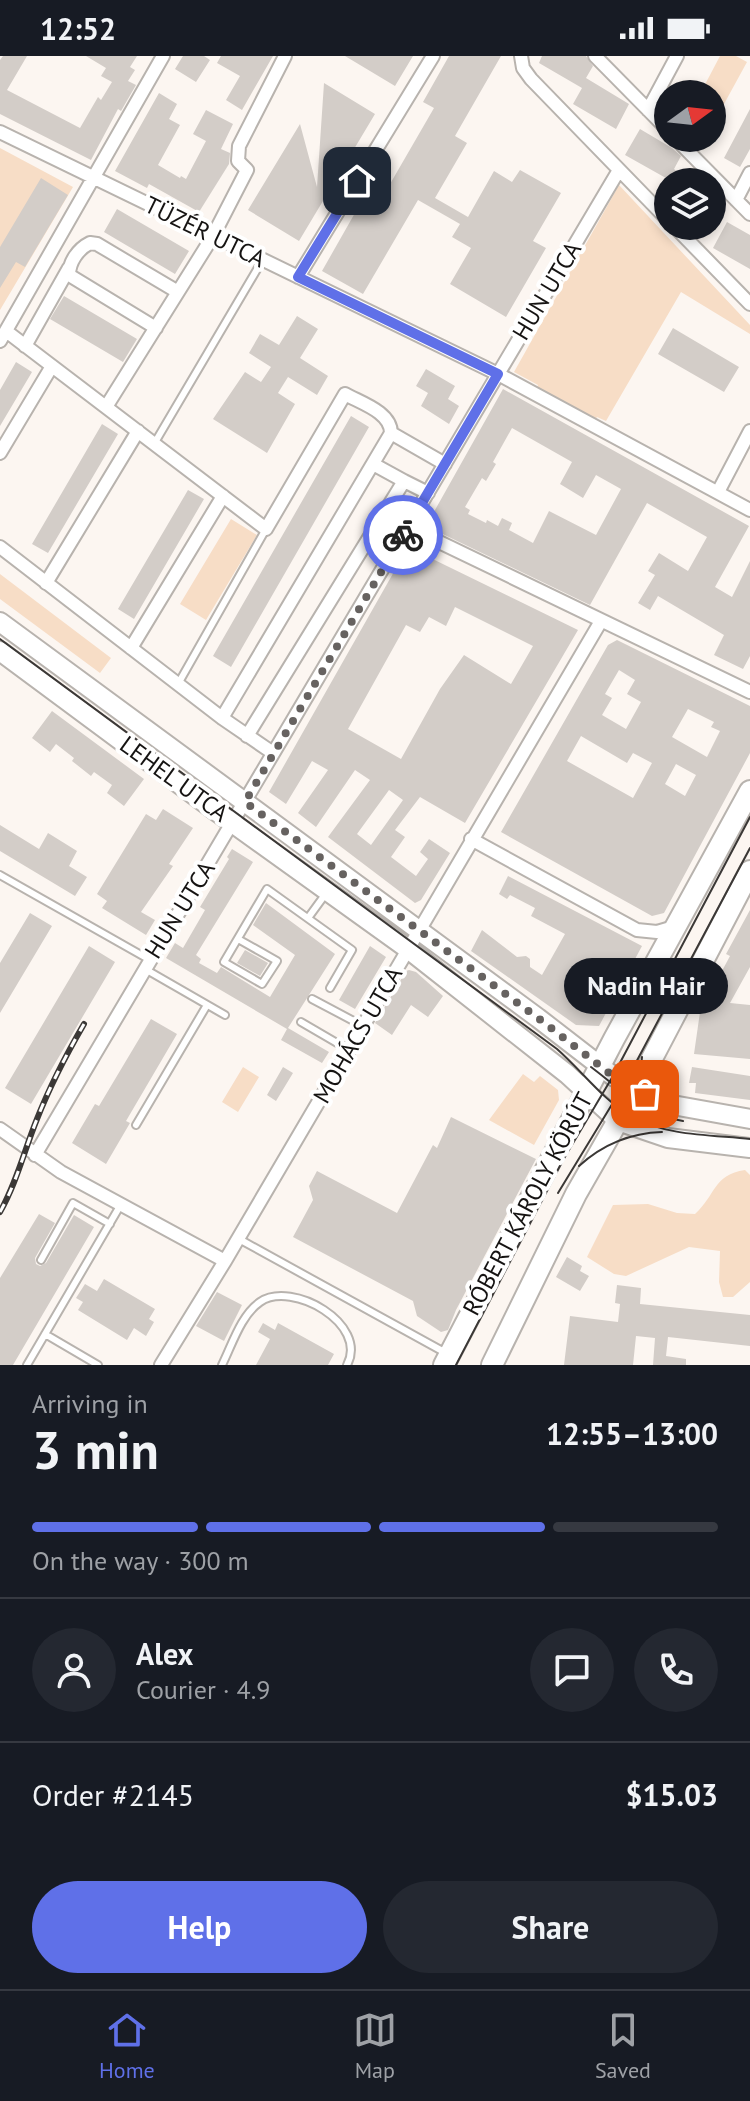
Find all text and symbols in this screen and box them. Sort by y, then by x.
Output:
text: 12:52 [40,9,116,48]
north arrow [654,80,726,152]
map controls [654,80,726,240]
pin [323,147,391,215]
icon: home [335,159,379,203]
button: layers [654,168,726,240]
street label: TÜZÉR UTCA [140,189,271,274]
street label: HUN UTCA [505,236,588,346]
courier [363,495,443,575]
icon: bike [381,513,425,557]
street label: LEHEL UTCA [114,729,235,828]
street label: HUN UTCA [137,855,222,964]
callout: Nadin Hair [563,958,727,1014]
street label: MOHÁCS UTCA [306,961,409,1109]
text: Nadin Hair [587,969,705,1002]
pin [611,1060,679,1128]
icon: bag [623,1072,667,1116]
street label: RÓBERT KÁROLY KÖRÚT [456,1087,599,1320]
text: Arriving in [32,1387,148,1420]
text: 12:55–13:00 [546,1414,718,1453]
text: 3 min [32,1416,159,1483]
text: On the way · 300 m [32,1544,249,1577]
button: person [32,1628,116,1712]
button: chat [530,1628,614,1712]
button: phone [634,1628,718,1712]
text: Alex [136,1634,193,1673]
text: Courier · 4.9 [136,1673,270,1706]
text: Order #2145 [32,1775,194,1814]
text: $15.03 [626,1775,718,1814]
button: Help [32,1881,367,1973]
button: Share [383,1881,718,1973]
tab: Home [99,2008,155,2084]
tab: Map [353,2008,397,2084]
tab: Saved [595,2008,651,2084]

